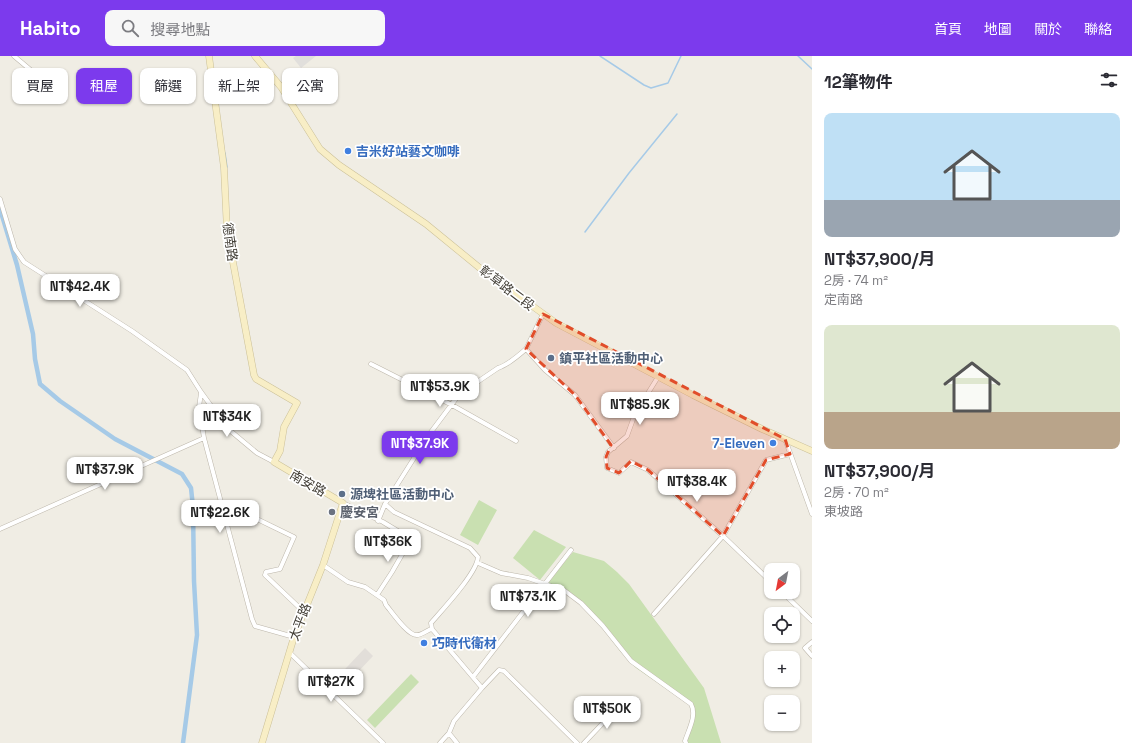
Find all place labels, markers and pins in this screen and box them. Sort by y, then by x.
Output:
place label: 吉米好站藝文咖啡 [356,143,460,160]
marker: 吉米好站藝文咖啡 [343,146,353,156]
pin: NT$42.4K [39,274,121,308]
place label: 鎮平社區活動中心 [559,350,663,367]
marker: 鎮平社區活動中心 [546,353,556,363]
pin: NT$53.9K [399,374,481,408]
pin: NT$85.9K [599,392,681,426]
pin: NT$34K [194,404,260,438]
pin: NT$37.9K [379,431,461,465]
place label: 7-Eleven [712,435,765,452]
marker: 7-Eleven [768,438,778,448]
pin: NT$37.9K [64,457,146,491]
pin: NT$38.4K [656,469,738,503]
place label: 源埤社區活動中心 [350,486,454,503]
marker: 源埤社區活動中心 [337,489,347,499]
pin: NT$22.6K [179,500,261,534]
place label: 慶安宮 [340,504,379,521]
marker: 慶安宮 [327,507,337,517]
pin: NT$36K [355,529,421,563]
pin: NT$73.1K [487,584,569,618]
place label: 巧時代衛材 [432,635,497,652]
marker: 巧時代衛材 [419,638,429,648]
pin: NT$27K [298,669,364,703]
pin: NT$50K [574,696,640,730]

